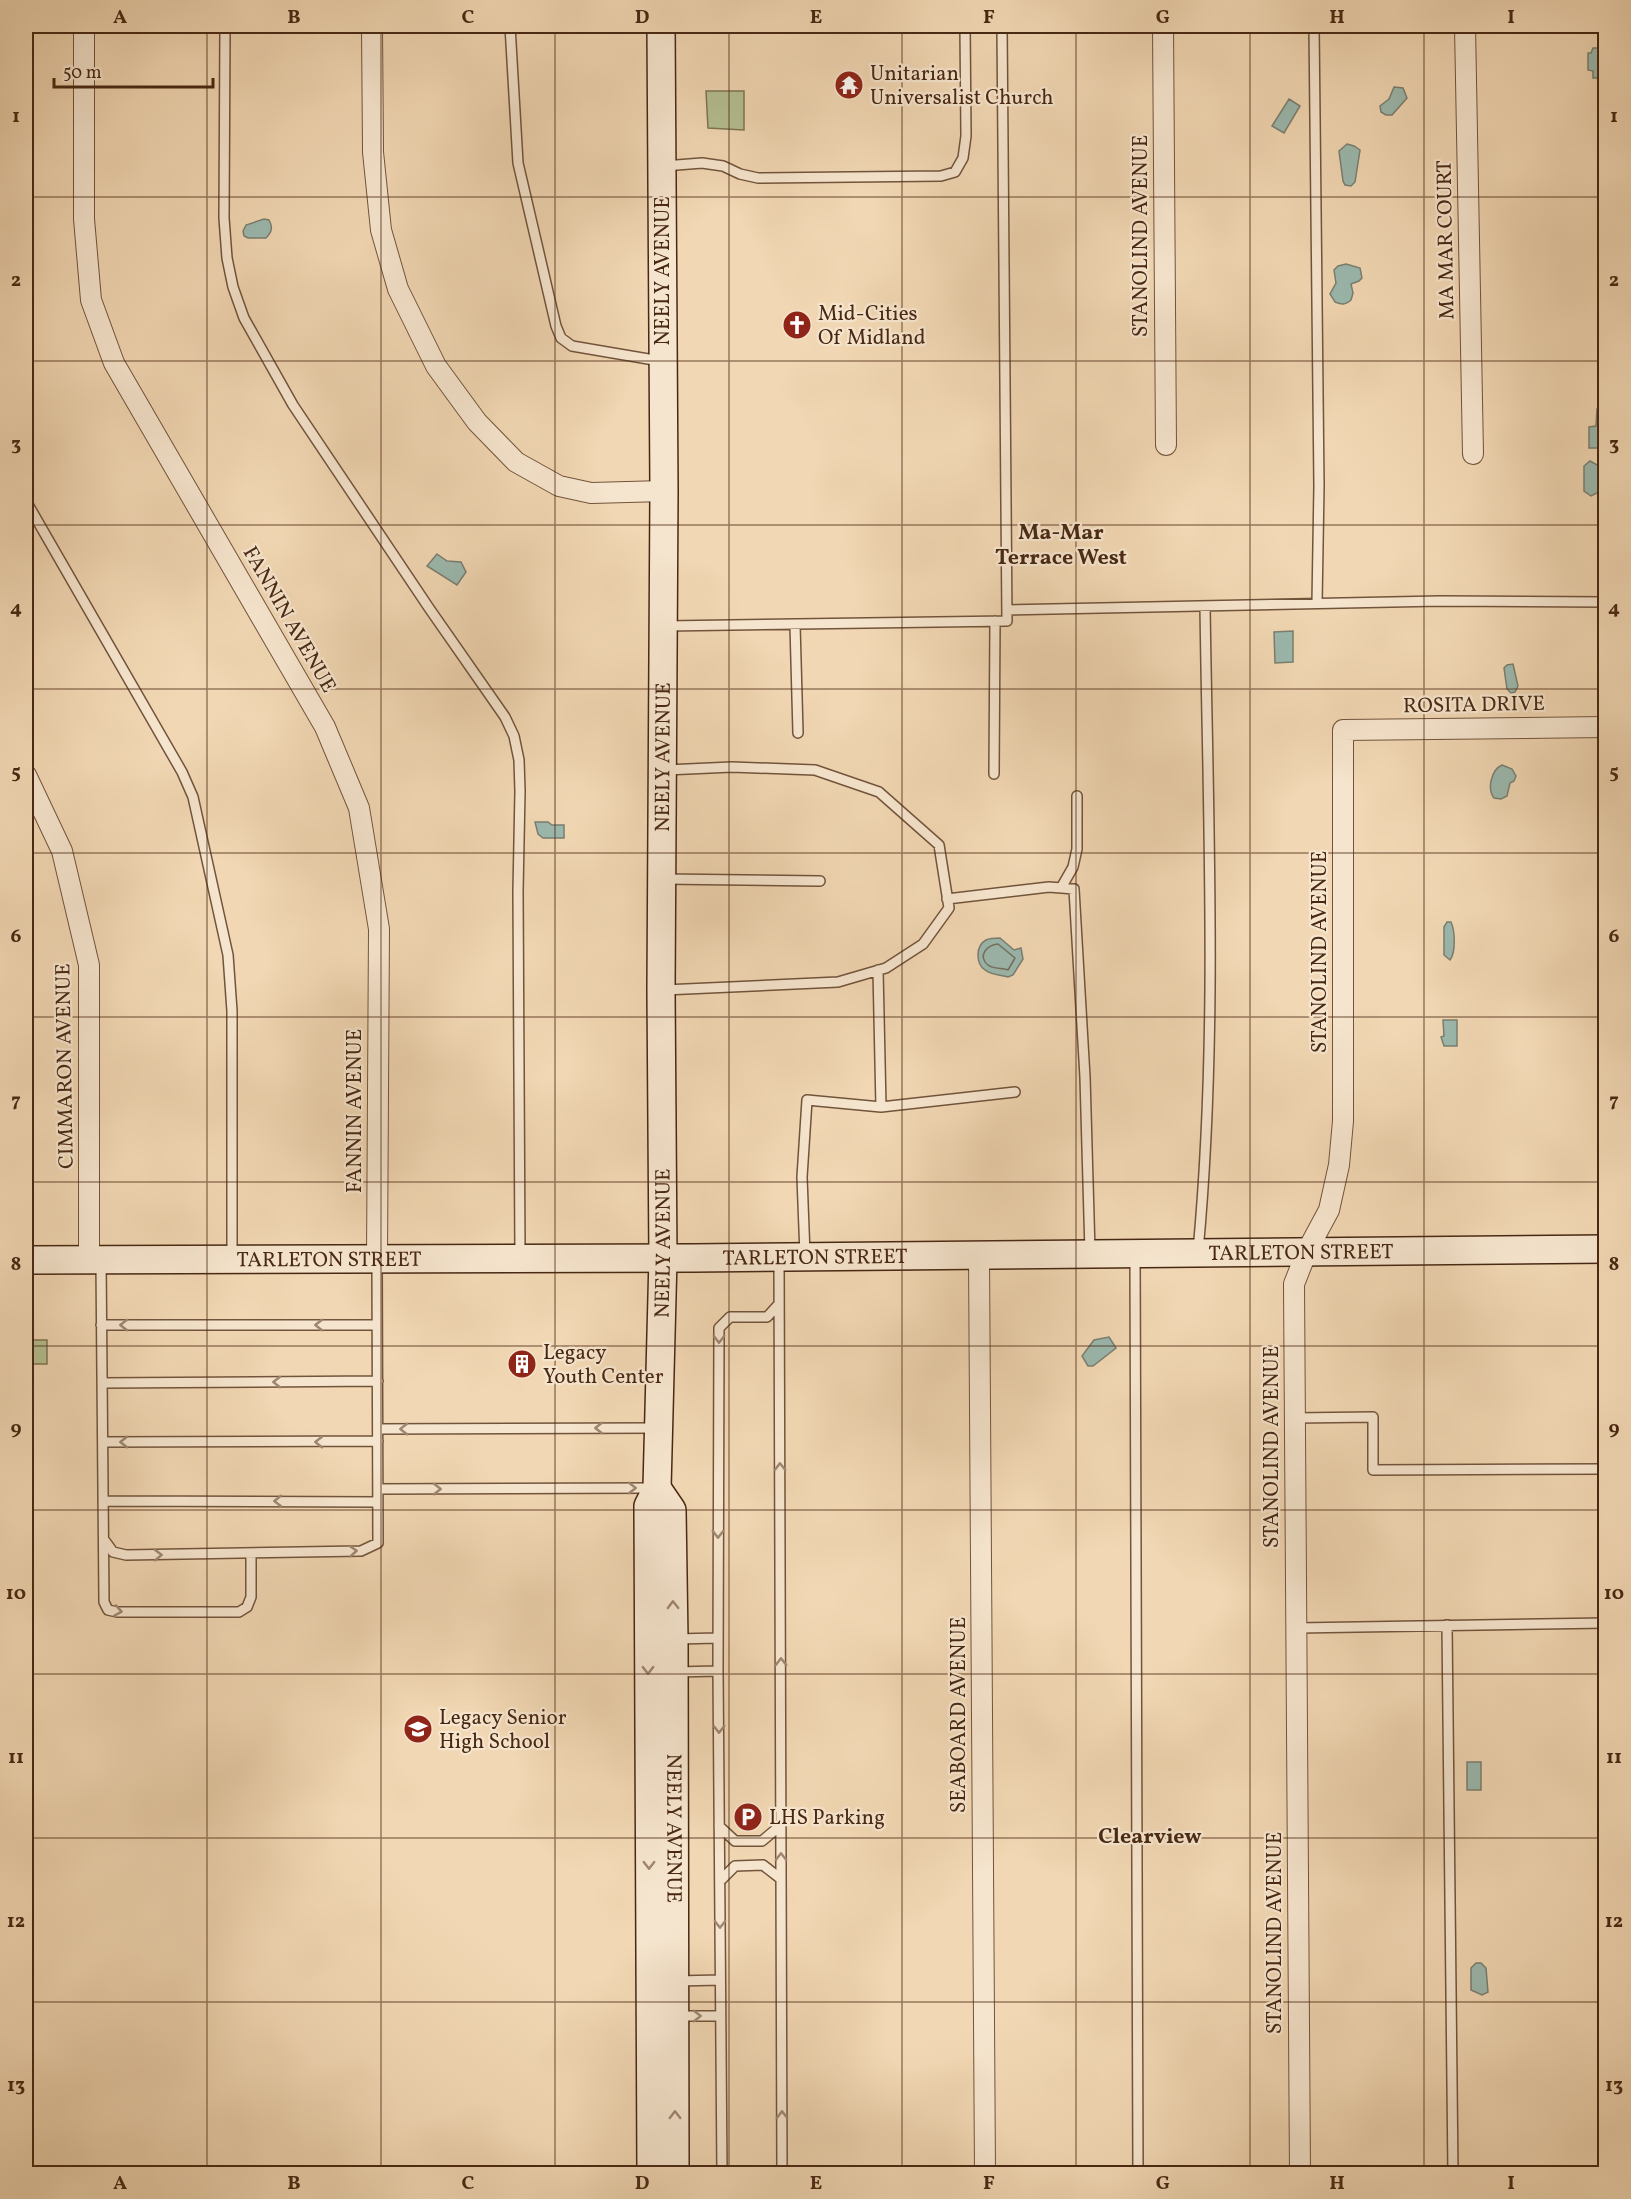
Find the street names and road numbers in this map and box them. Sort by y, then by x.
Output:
street label: STANOLIND AVENUE [1127,135,1156,337]
street label: MA MAR COURT [1431,160,1462,320]
street label: NEELY AVENUE [649,196,678,346]
street label: FANNIN AVENUE [235,541,342,698]
street label: NEELY AVENUE [649,682,679,832]
street label: ROSITA DRIVE [1403,690,1545,721]
street label: STANOLIND AVENUE [1306,851,1335,1053]
street label: CIMMARON AVENUE [49,963,82,1169]
street label: FANNIN AVENUE [341,1029,370,1193]
street label: NEELY AVENUE [648,1168,679,1318]
street label: TARLETON STREET [1208,1238,1394,1269]
street label: TARLETON STREET [722,1243,908,1274]
street label: TARLETON STREET [236,1246,422,1275]
street label: STANOLIND AVENUE [1258,1346,1287,1548]
street label: SEABOARD AVENUE [945,1617,974,1813]
street label: NEELY AVENUE [658,1754,687,1903]
street label: STANOLIND AVENUE [1261,1832,1290,2034]

